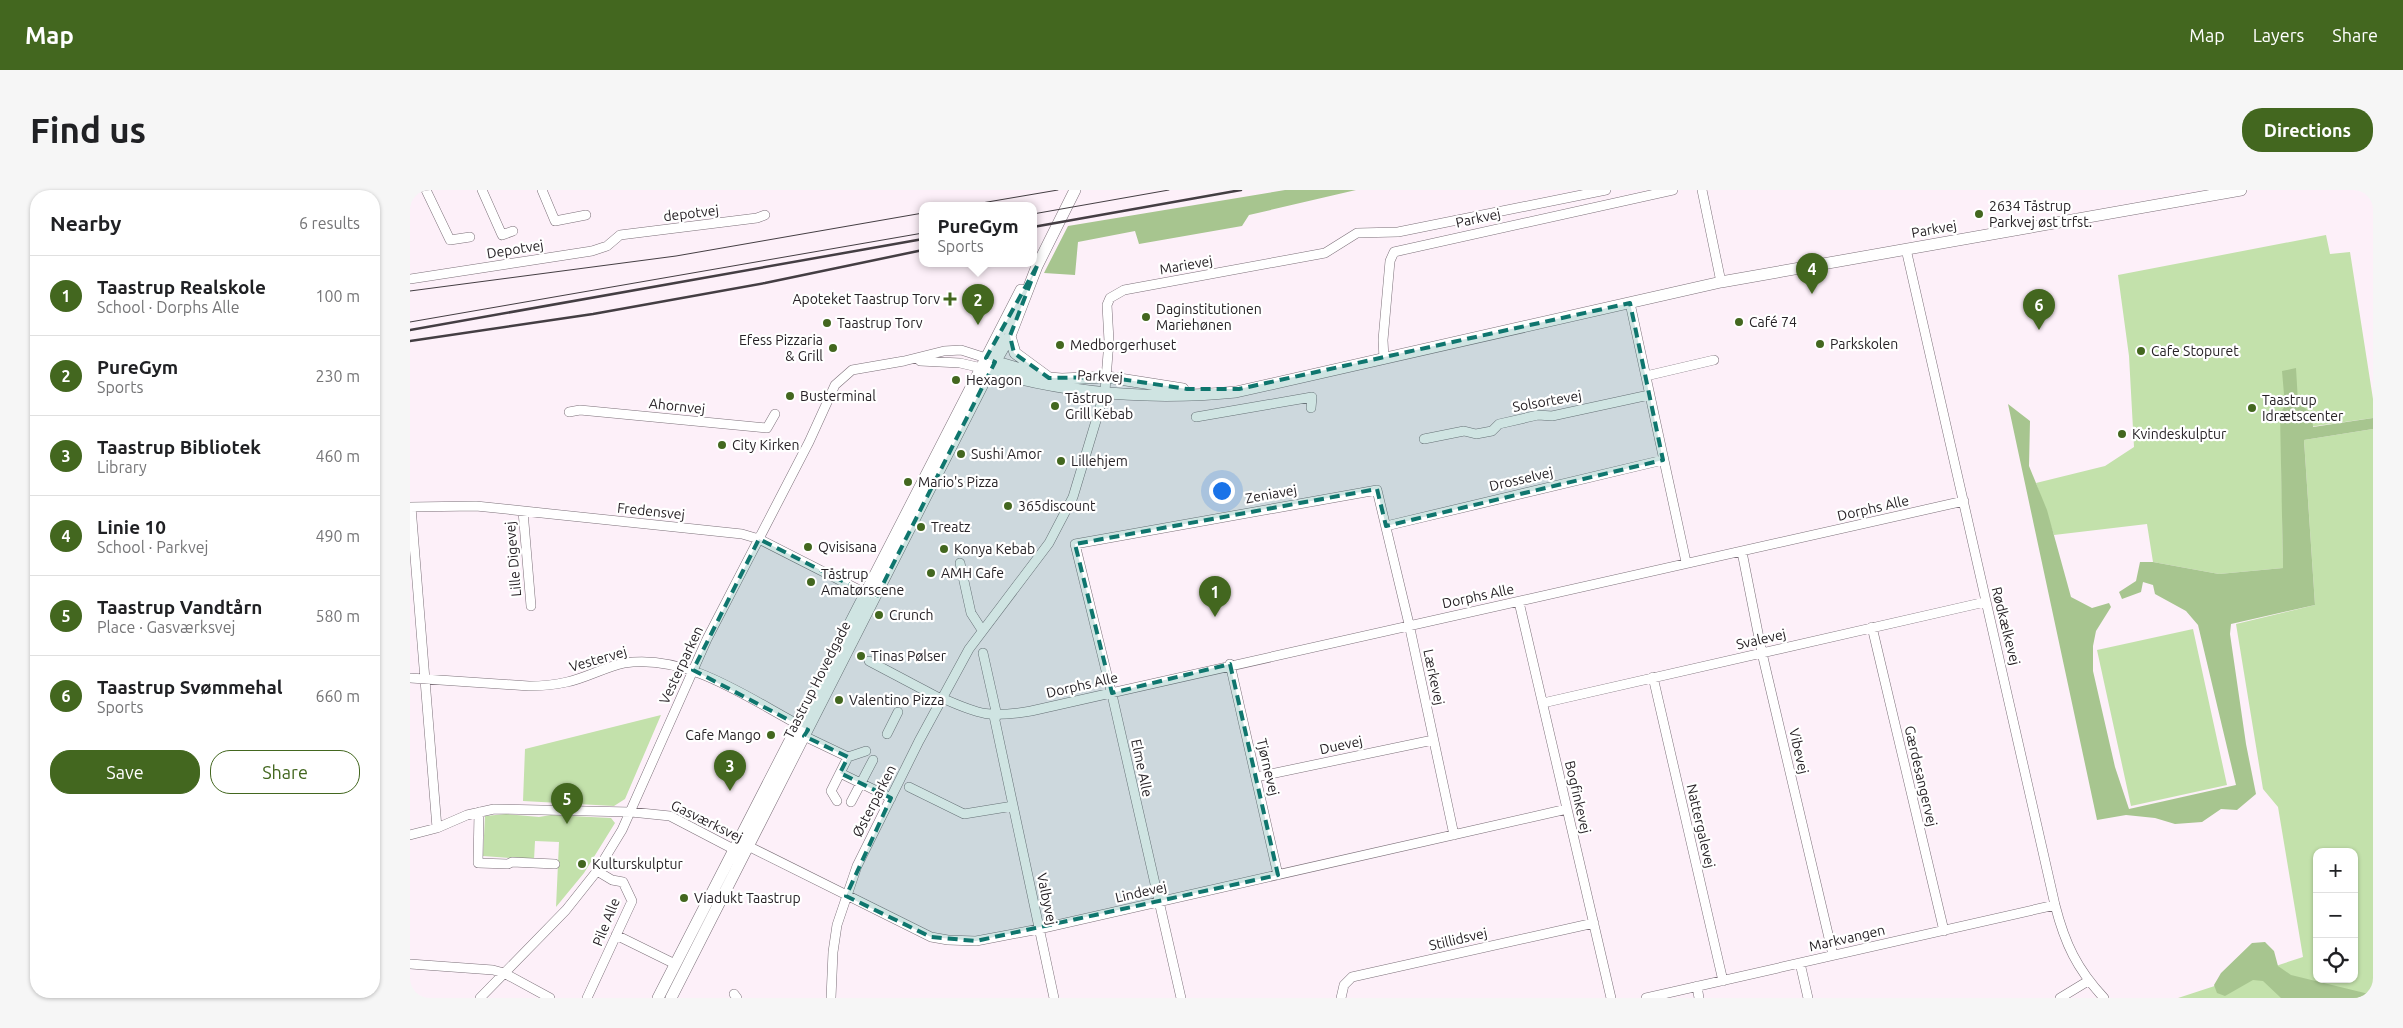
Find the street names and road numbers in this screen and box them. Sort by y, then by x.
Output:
street label: depotvej [662,202,720,224]
street label: Parkvej [1454,205,1502,231]
street label: Parkvej [1910,217,1958,241]
street label: Depotvej [485,237,545,261]
street label: Marievej [1158,252,1214,278]
street label: Parkvej [1077,367,1123,385]
street label: Solsortevej [1511,387,1583,415]
street label: Ahornvej [648,395,706,417]
street label: Drosselvej [1488,464,1554,494]
street label: Zeniavej [1244,482,1298,506]
street label: Dorphs Alle [1836,492,1910,524]
street label: Fredensvej [616,499,686,523]
street label: Lille Digevej [502,521,524,597]
street label: Dorphs Alle [1441,581,1515,611]
street label: Rødkælkevej [1989,585,2023,667]
street label: Taastrup Hovedgade [780,619,854,741]
street label: Vesterparken [656,624,706,706]
street label: Svalevej [1735,626,1787,652]
street label: Vestervej [567,643,629,675]
street label: Lærkevej [1420,647,1448,707]
street label: Dorphs Alle [1045,669,1119,701]
street label: Gærdesangervej [1902,724,1940,828]
street label: Vibevej [1786,727,1812,775]
street label: Duevej [1318,733,1364,757]
street label: Tjørnevej [1254,737,1282,797]
street label: Elme Alle [1128,738,1156,798]
street label: Bogfinkevej [1562,759,1594,835]
street label: Østerparken [849,762,899,840]
street label: Nattergalevej [1684,782,1718,870]
street label: Gasværksvej [669,797,745,845]
street label: Valbyvej [1034,872,1060,926]
street label: Lindevej [1114,878,1168,906]
street label: Pile Alle [589,896,623,948]
street label: Markvangen [1807,921,1887,955]
street label: Stillidsvej [1427,925,1489,953]

